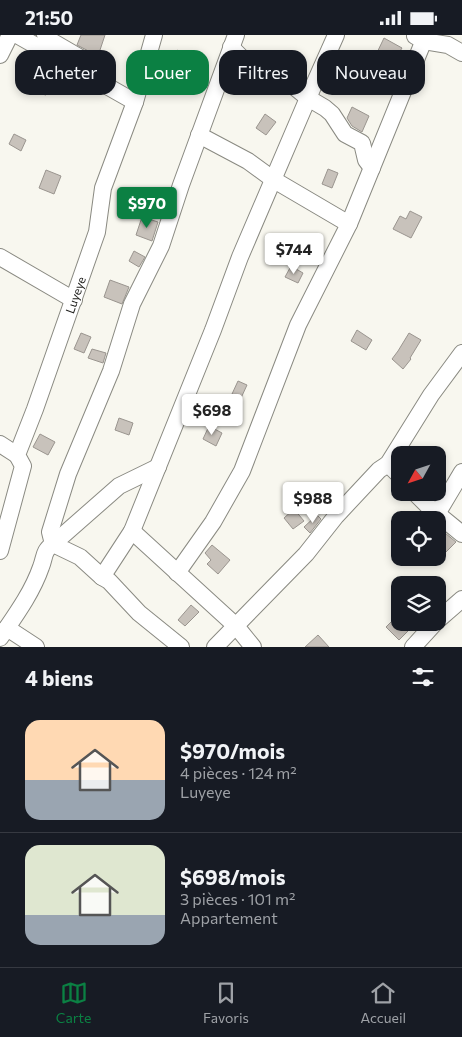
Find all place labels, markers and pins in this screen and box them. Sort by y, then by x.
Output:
pin: $970 [117,187,177,229]
pin: $744 [264,233,324,275]
pin: $698 [182,393,242,436]
pin: $988 [283,481,343,524]

